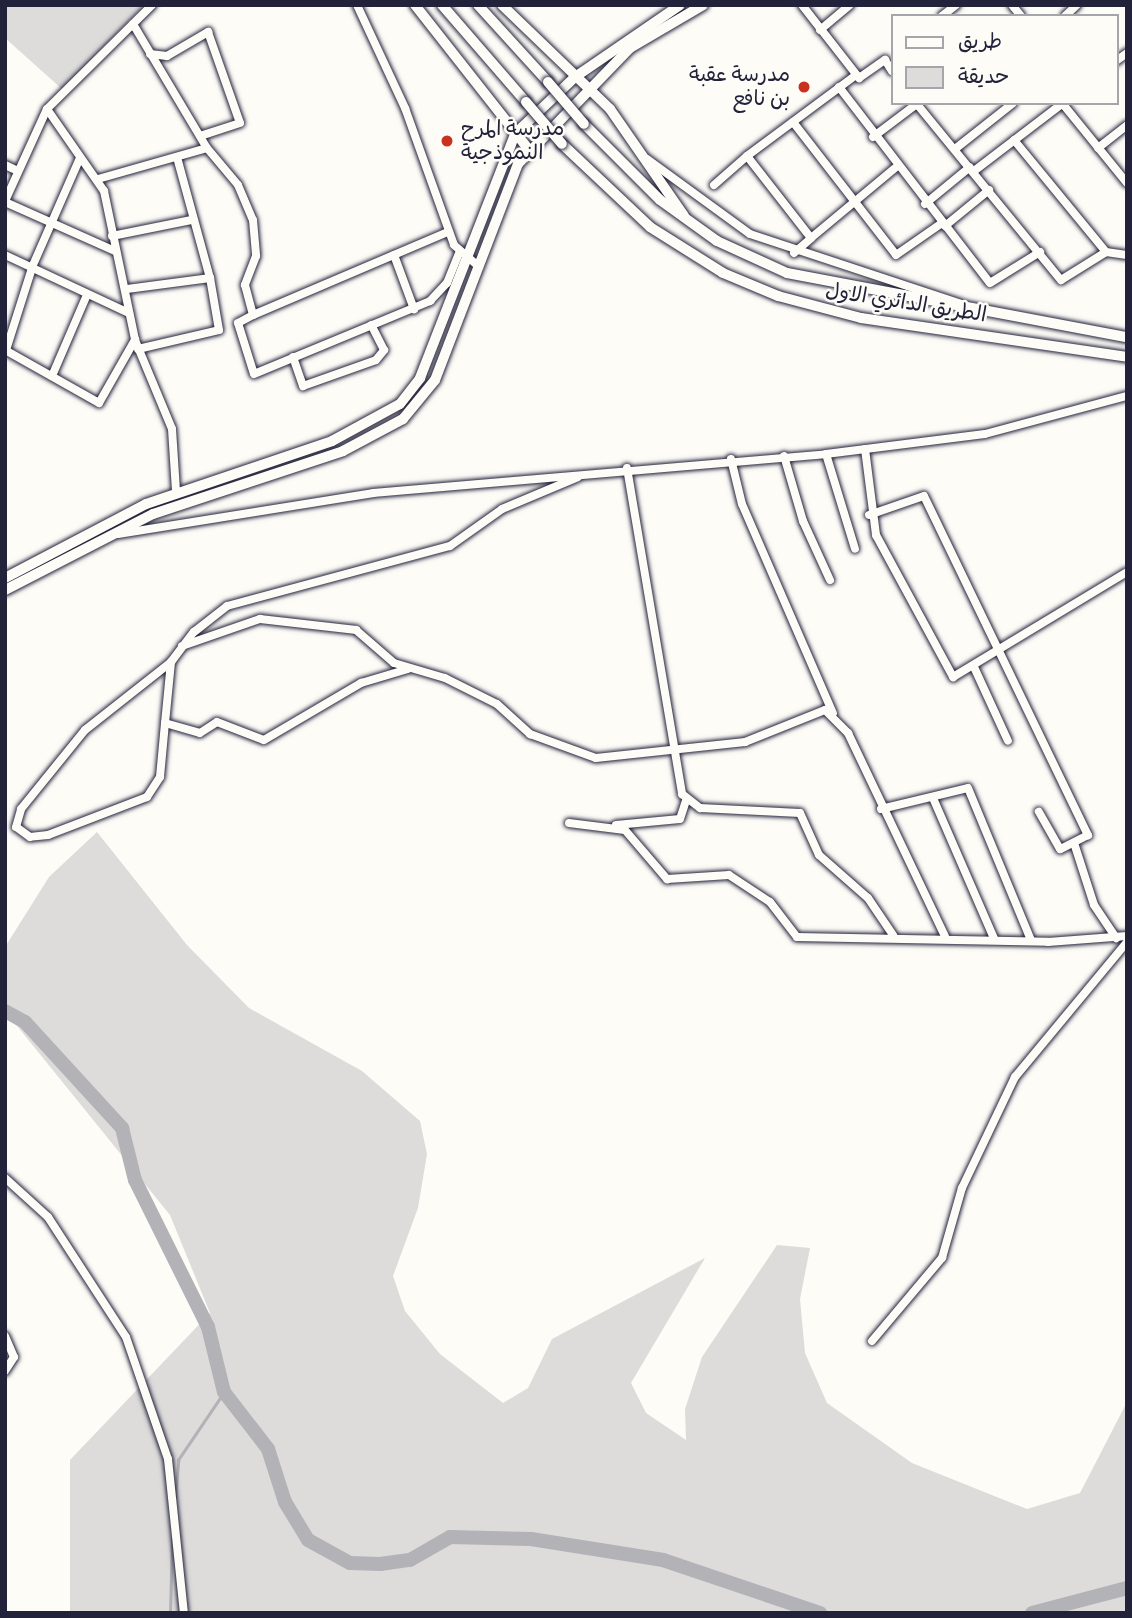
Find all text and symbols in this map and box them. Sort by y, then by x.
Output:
legend [890,14,1118,105]
text: طريق [958,28,1002,55]
place label: مدرسة عقبة بن نافع [689,62,790,112]
text: حديقة [958,63,1009,90]
marker: مدرسة عقبة بن نافع [796,79,812,95]
place label: مدرسة المرح النموذجية [461,116,564,166]
marker: مدرسة المرح النموذجية [439,133,455,149]
street label: الطريق الدائري الاول [824,278,988,328]

